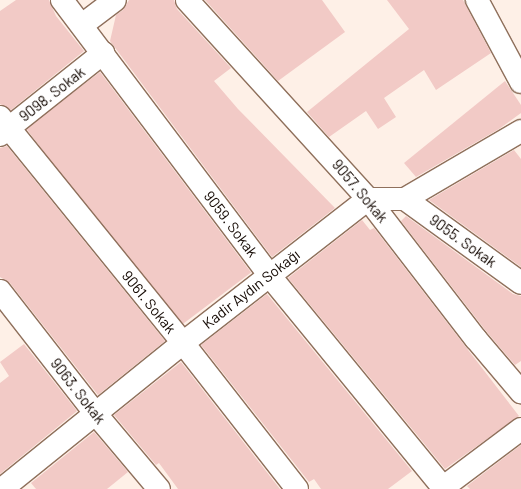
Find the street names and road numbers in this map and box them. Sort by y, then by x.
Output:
street label: 9098. Sokak [15,63,89,125]
street label: 9057. Sokak [328,156,392,226]
street label: 9059. Sokak [200,187,262,261]
street label: 9055. Sokak [426,211,500,271]
street label: Kadir Aydın Sokağı [199,245,303,333]
street label: 9061. Sokak [118,267,180,337]
street label: 9063. Sokak [47,355,109,427]

